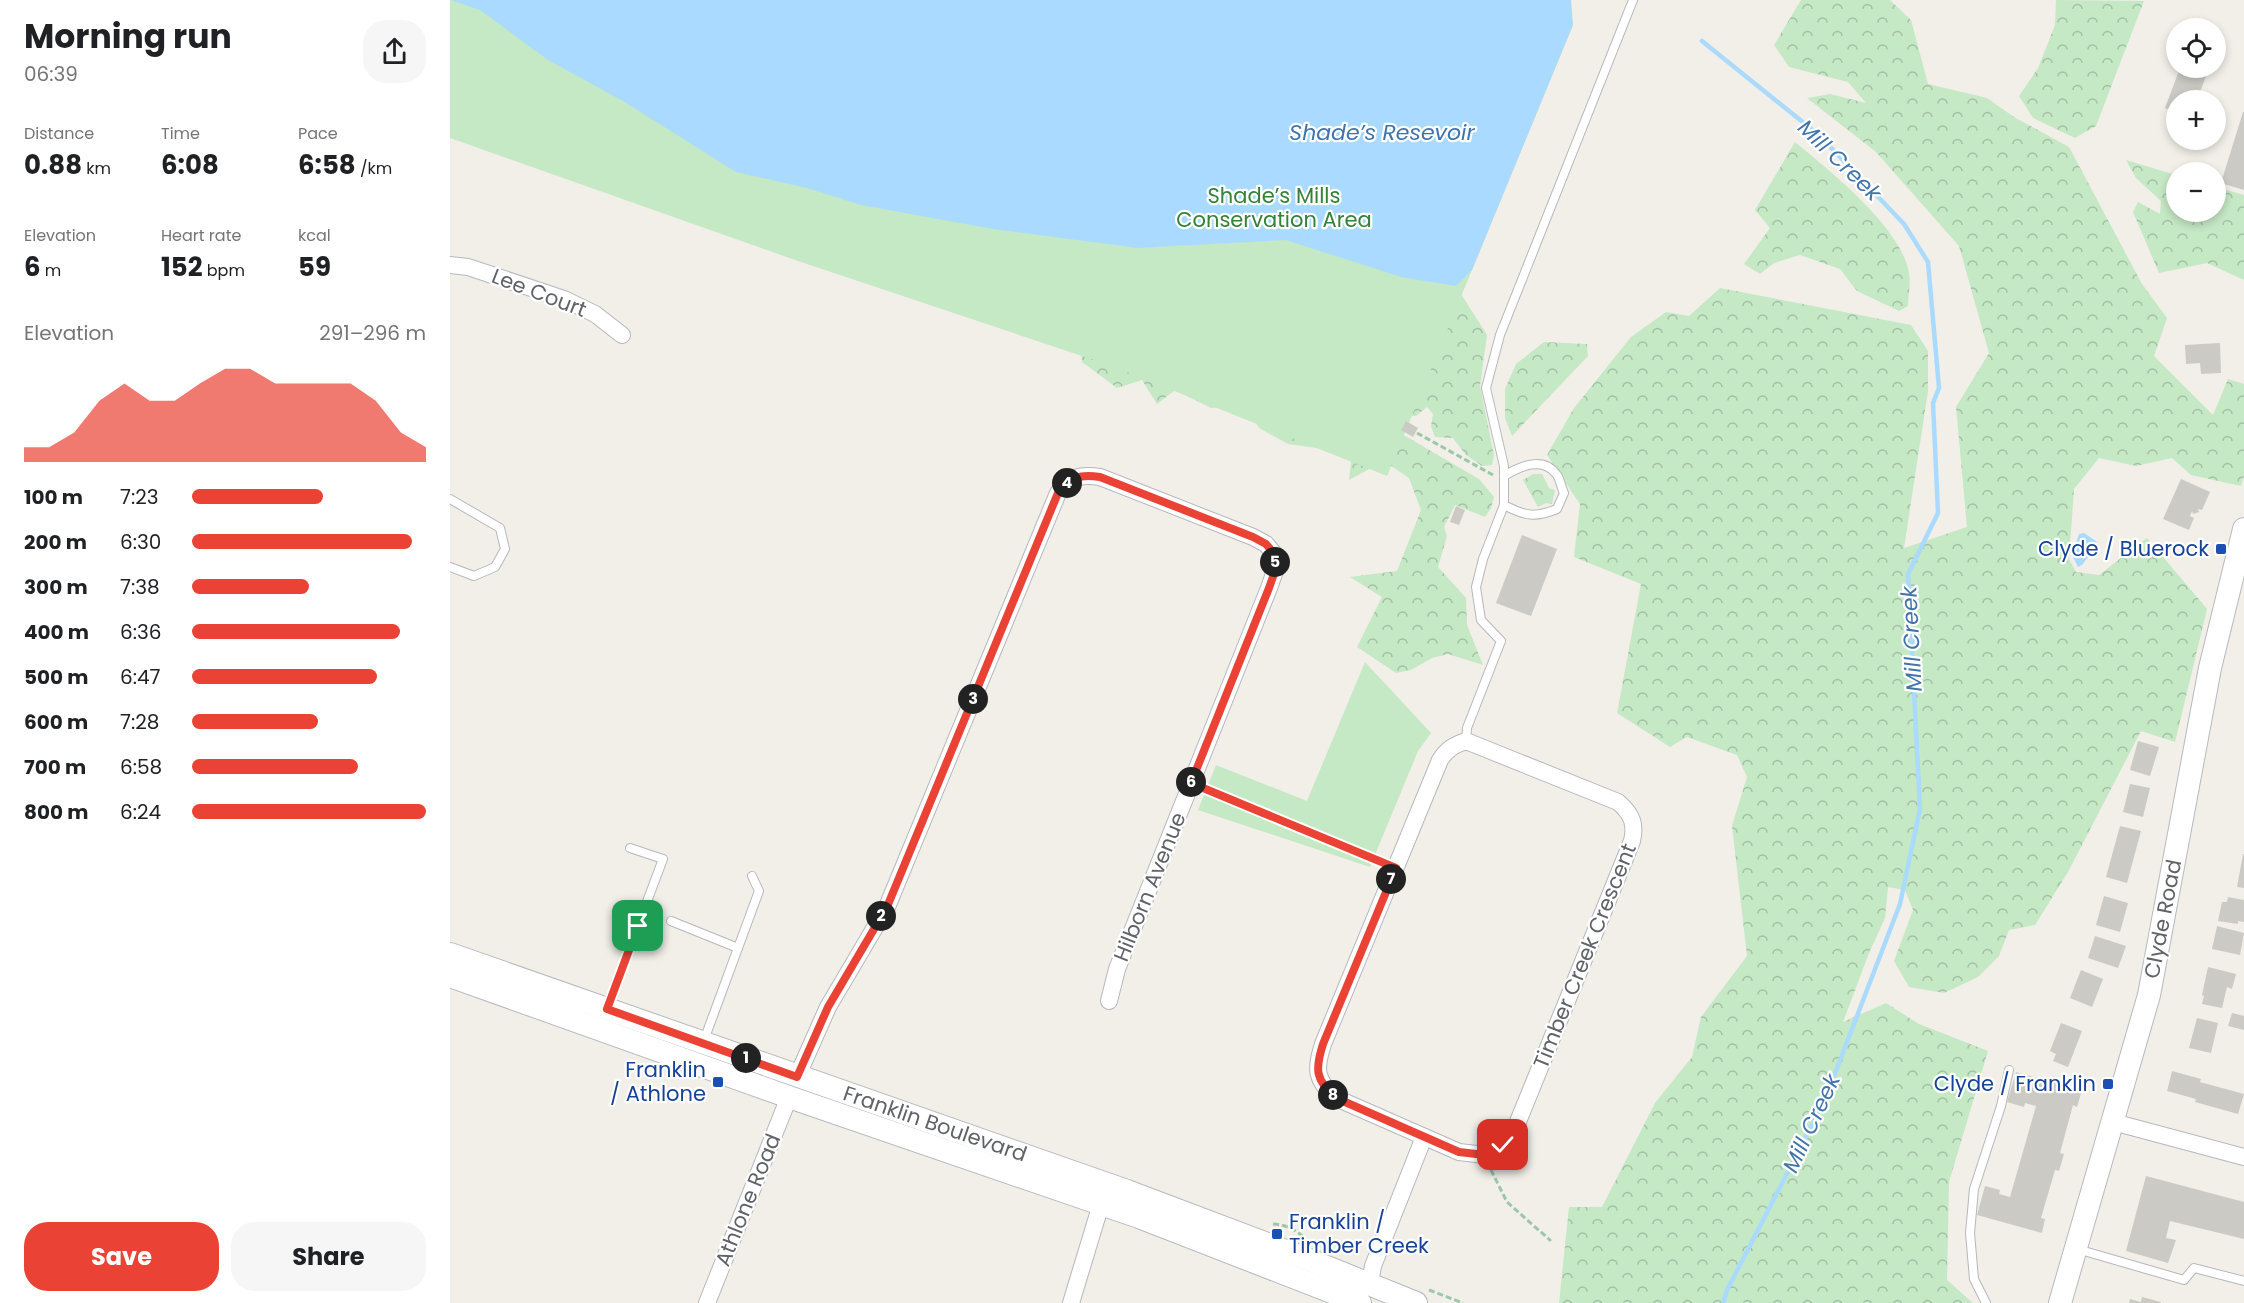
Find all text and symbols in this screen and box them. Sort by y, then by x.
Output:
text: Morning run [24,13,232,60]
map controls [2166,18,2226,222]
button: locate [2166,18,2226,78]
button: share [363,20,426,83]
text: 06:39 [24,60,78,88]
button: + [2166,90,2226,150]
water label: Mill Creek [1791,113,1890,209]
water label: Shade’s Resevoir [1289,117,1475,148]
text: Distance [24,122,94,145]
text: Time [161,122,200,145]
text: Pace [298,122,338,145]
text: 0.88 [24,147,82,183]
text: 6:08 [161,147,219,183]
text: 6:58 [298,147,356,183]
text: km [82,157,111,180]
text: /km [356,157,392,180]
button: − [2166,162,2226,222]
park label: Shade’s Mills Conservation Area [1176,181,1372,234]
text: Elevation [24,224,96,247]
text: Heart rate [161,224,241,247]
text: kcal [298,224,331,247]
text: 6 [24,249,41,285]
text: 152 [161,249,203,285]
text: 59 [298,249,331,285]
text: m [41,259,61,282]
text: bpm [203,259,245,282]
street label: Lee Court [488,261,591,324]
text: Elevation [24,319,114,347]
text: 291–296 m [319,319,426,347]
pin: 4 [1052,468,1082,498]
text: 4 [1062,471,1072,494]
text: 100 m [24,483,83,511]
text: 7:23 [120,483,158,511]
text: 200 m [24,528,87,556]
text: 6:30 [120,528,161,556]
place label: Clyde / Bluerock [2038,534,2209,563]
marker: Clyde / Bluerock [2214,542,2228,556]
pin: 5 [1260,547,1290,577]
text: 5 [1270,550,1280,573]
text: 300 m [24,573,88,601]
text: 7:38 [120,573,160,601]
water label: Mill Creek [1893,584,1930,692]
text: 400 m [24,618,89,646]
text: 6:36 [120,618,161,646]
text: 500 m [24,663,89,691]
text: 6:47 [120,663,160,691]
pin: 3 [958,684,988,714]
text: 3 [968,687,978,710]
text: 600 m [24,708,88,736]
text: 7:28 [120,708,159,736]
text: 700 m [24,753,86,781]
text: 6:58 [120,753,162,781]
pin: 6 [1176,767,1206,797]
text: 6 [1186,770,1196,793]
text: 800 m [24,798,88,826]
text: 6:24 [120,798,161,826]
street label: Hilborn Avenue [1106,808,1193,966]
street label: Timber Creek Crescent [1526,839,1643,1073]
street label: Clyde Road [2137,857,2188,981]
pin: 7 [1376,864,1406,894]
text: 7 [1387,867,1395,890]
pin [612,900,663,951]
pin: 2 [866,901,896,931]
text: 2 [876,904,886,927]
icon: arrive [621,909,654,942]
pin: 1 [731,1043,761,1073]
text: 1 [743,1046,749,1069]
place label: Franklin / Athlone [610,1055,706,1108]
water label: Mill Creek [1775,1067,1849,1178]
place label: Clyde / Franklin [1934,1069,2096,1098]
marker: Franklin / Athlone [711,1075,725,1089]
marker: Clyde / Franklin [2101,1077,2115,1091]
street label: Franklin Boulevard [840,1079,1031,1169]
pin: 8 [1318,1080,1348,1110]
text: 8 [1328,1083,1338,1106]
pin [1477,1119,1528,1170]
icon: check [1486,1128,1519,1161]
street label: Athlone Road [708,1129,787,1270]
place label: Franklin / Timber Creek [1289,1207,1429,1260]
button: Save [24,1222,219,1291]
button: Share [231,1222,426,1291]
marker: Franklin / Timber Creek [1270,1227,1284,1241]

